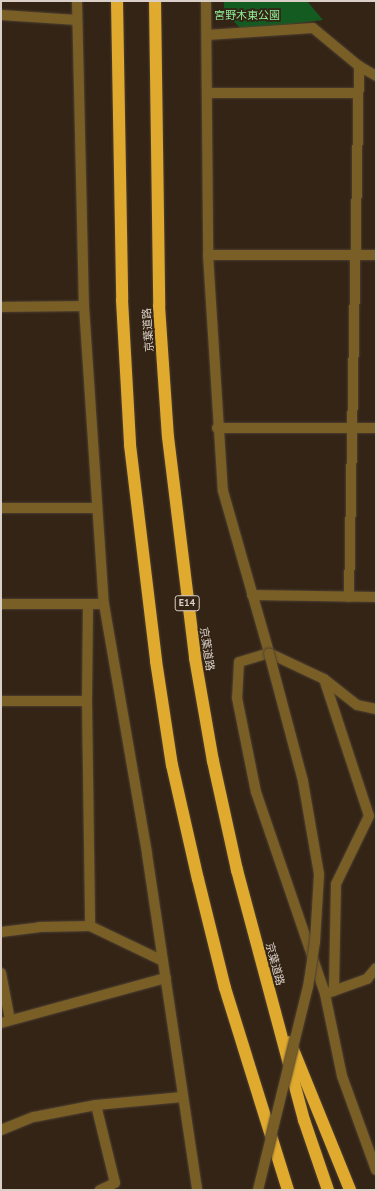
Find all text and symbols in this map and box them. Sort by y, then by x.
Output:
park label: 宮野木東公園 [214,8,280,22]
street label: 京葉道路 [140,308,156,352]
road number: E14 [174,595,200,611]
street label: 京葉道路 [197,626,217,672]
street label: 京葉道路 [263,941,287,987]

